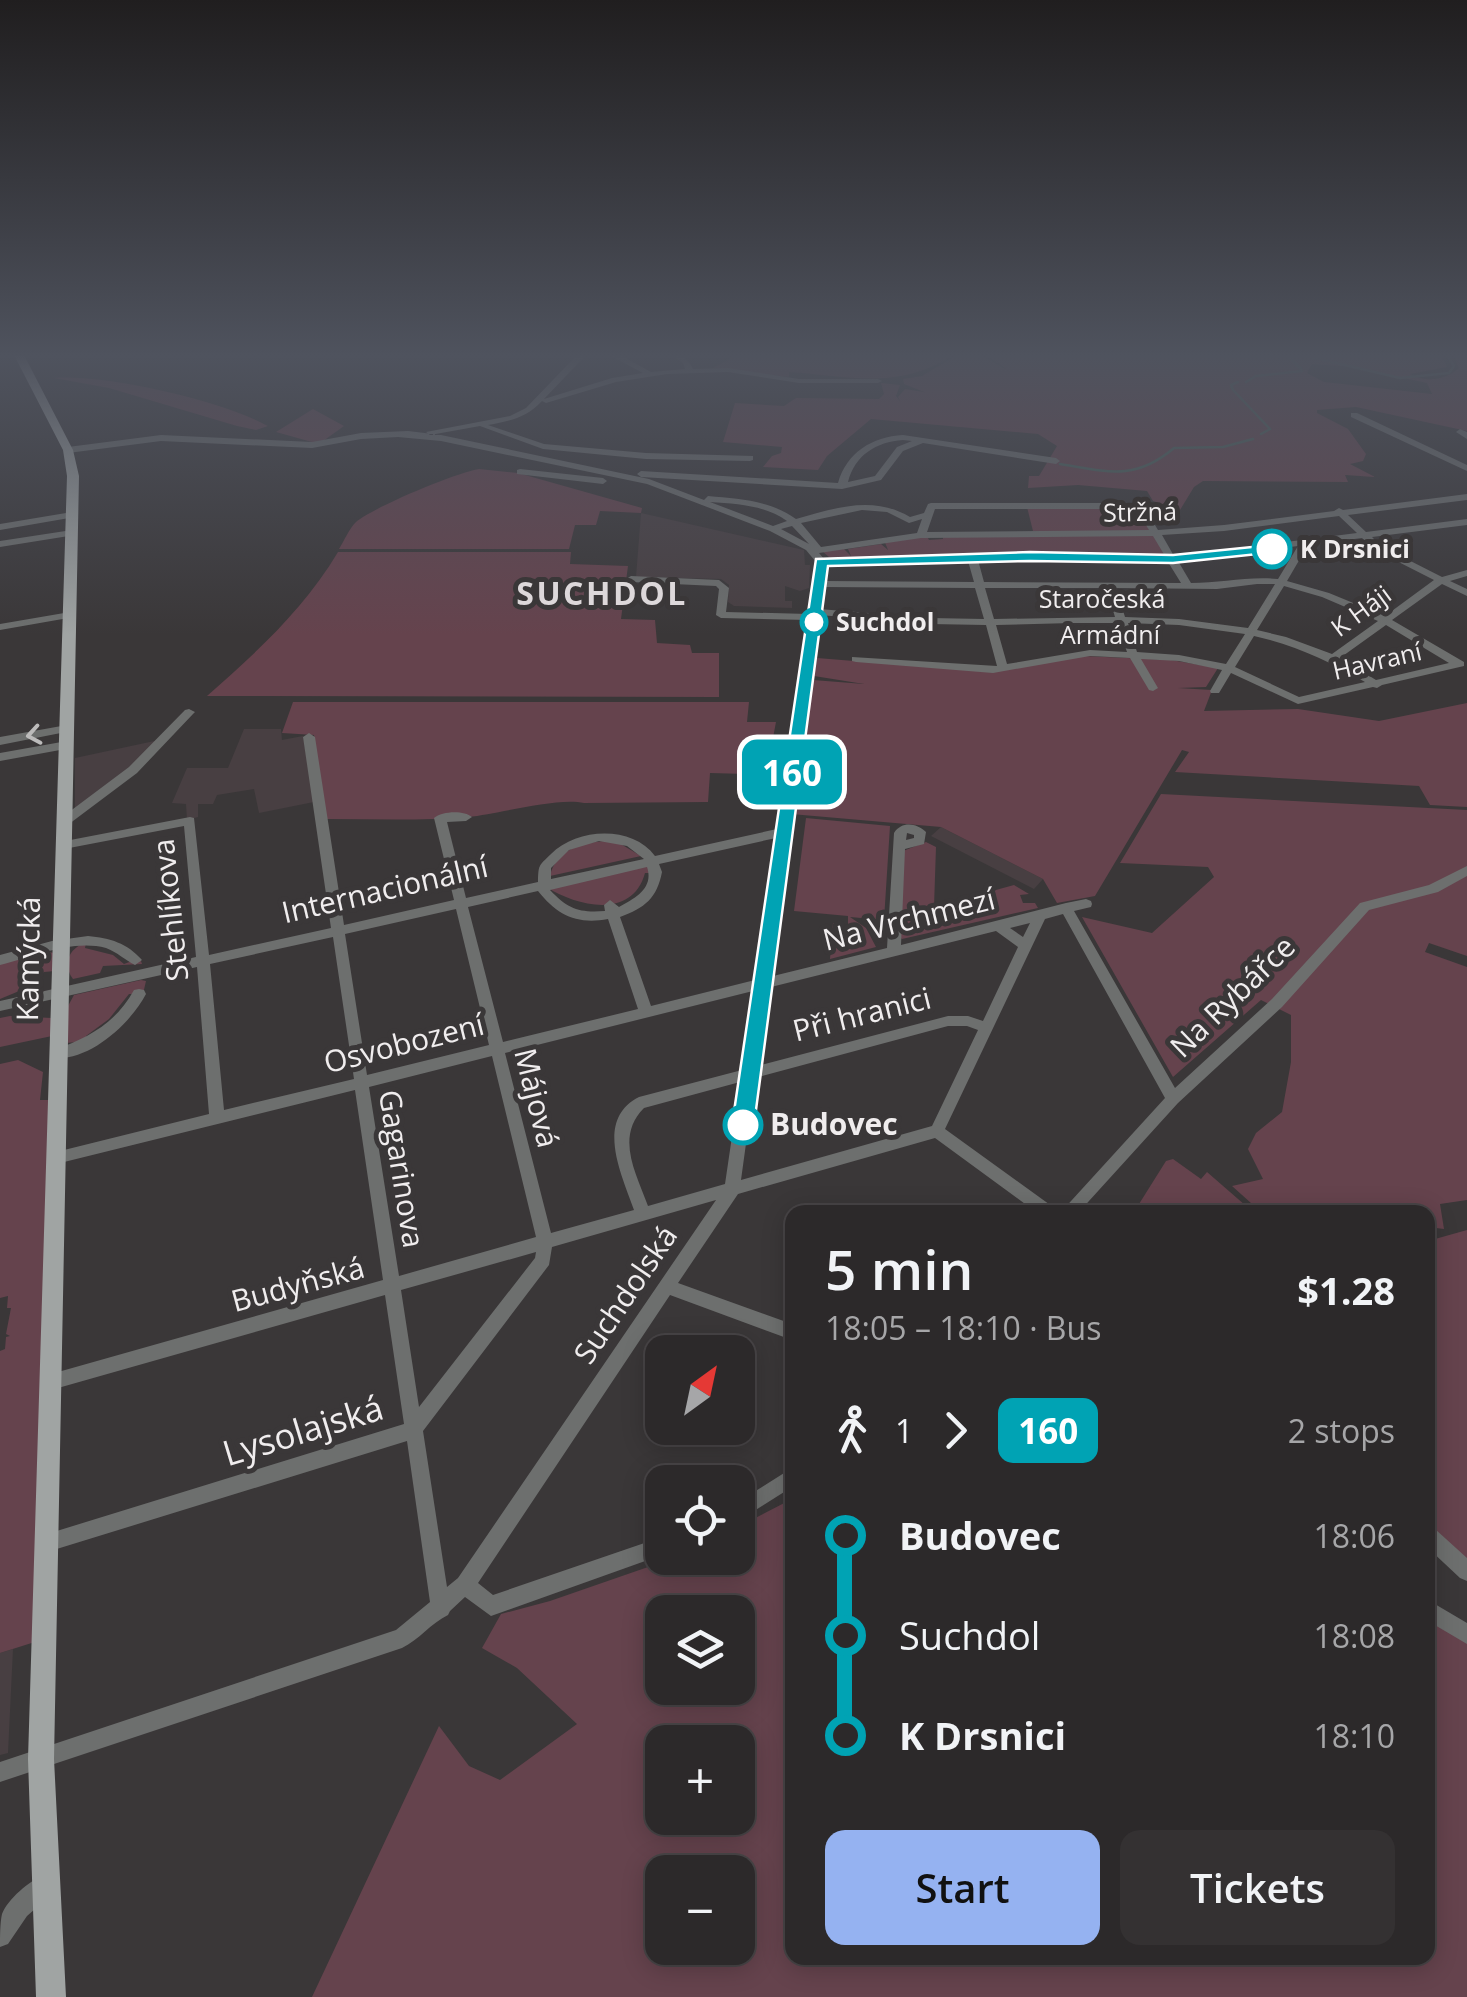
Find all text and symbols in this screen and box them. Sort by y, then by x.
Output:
street label: Stržná [1103,493,1177,529]
marker: K Drsnici [1253,530,1291,568]
place label: K Drsnici [1300,531,1410,565]
district label: SUCHDOL [516,571,688,614]
street label: K Háji [1323,577,1397,644]
street label: Staročeská [1039,581,1165,615]
place label: Suchdol [836,604,934,638]
marker: Suchdol [801,609,827,635]
street label: Armádní [1060,617,1161,651]
street label: Havraní [1329,633,1425,687]
one-way arrow [25,724,42,745]
line badge: 160 [734,740,850,804]
text: 160 [762,749,822,796]
street label: Stehlíkova [142,837,197,983]
street label: Internacionální [278,845,493,932]
street label: Na Vrchmezí [818,877,1000,960]
street label: Kamýcká [6,896,49,1022]
street label: Na Rybářce [1160,926,1303,1066]
street label: Při hranici [788,977,935,1050]
street label: Osvobození [319,1002,490,1082]
street label: Májová [505,1044,570,1152]
street label: Gagarinova [370,1087,435,1251]
place label: Budovec [770,1103,898,1144]
marker: Budovec [724,1106,762,1144]
street label: Suchdolská [563,1217,686,1371]
text: 5 min [825,1231,973,1306]
street label: Budyňská [226,1246,369,1321]
text: $1.28 [1297,1264,1395,1316]
text: 18:05 – 18:10 · Bus [825,1306,1101,1349]
north arrow [645,1335,755,1445]
map controls [645,1335,755,1965]
street label: Lysolajská [217,1383,388,1476]
icon: walk [825,1403,880,1458]
icon: forward [928,1403,983,1458]
text: 160 [1018,1407,1078,1454]
text: 1 [895,1409,913,1452]
text: 2 stops [1288,1409,1395,1452]
button: locate [645,1465,755,1575]
text: Budovec [899,1509,1061,1561]
text: 18:06 [1313,1514,1395,1557]
button: layers [645,1595,755,1705]
text: Suchdol [899,1609,1040,1661]
text: 18:08 [1313,1614,1395,1657]
text: K Drsnici [899,1709,1066,1761]
text: 18:10 [1313,1714,1395,1757]
button: + [645,1725,755,1835]
button: Start [825,1830,1100,1945]
button: Tickets [1120,1830,1395,1945]
button: − [645,1855,755,1965]

